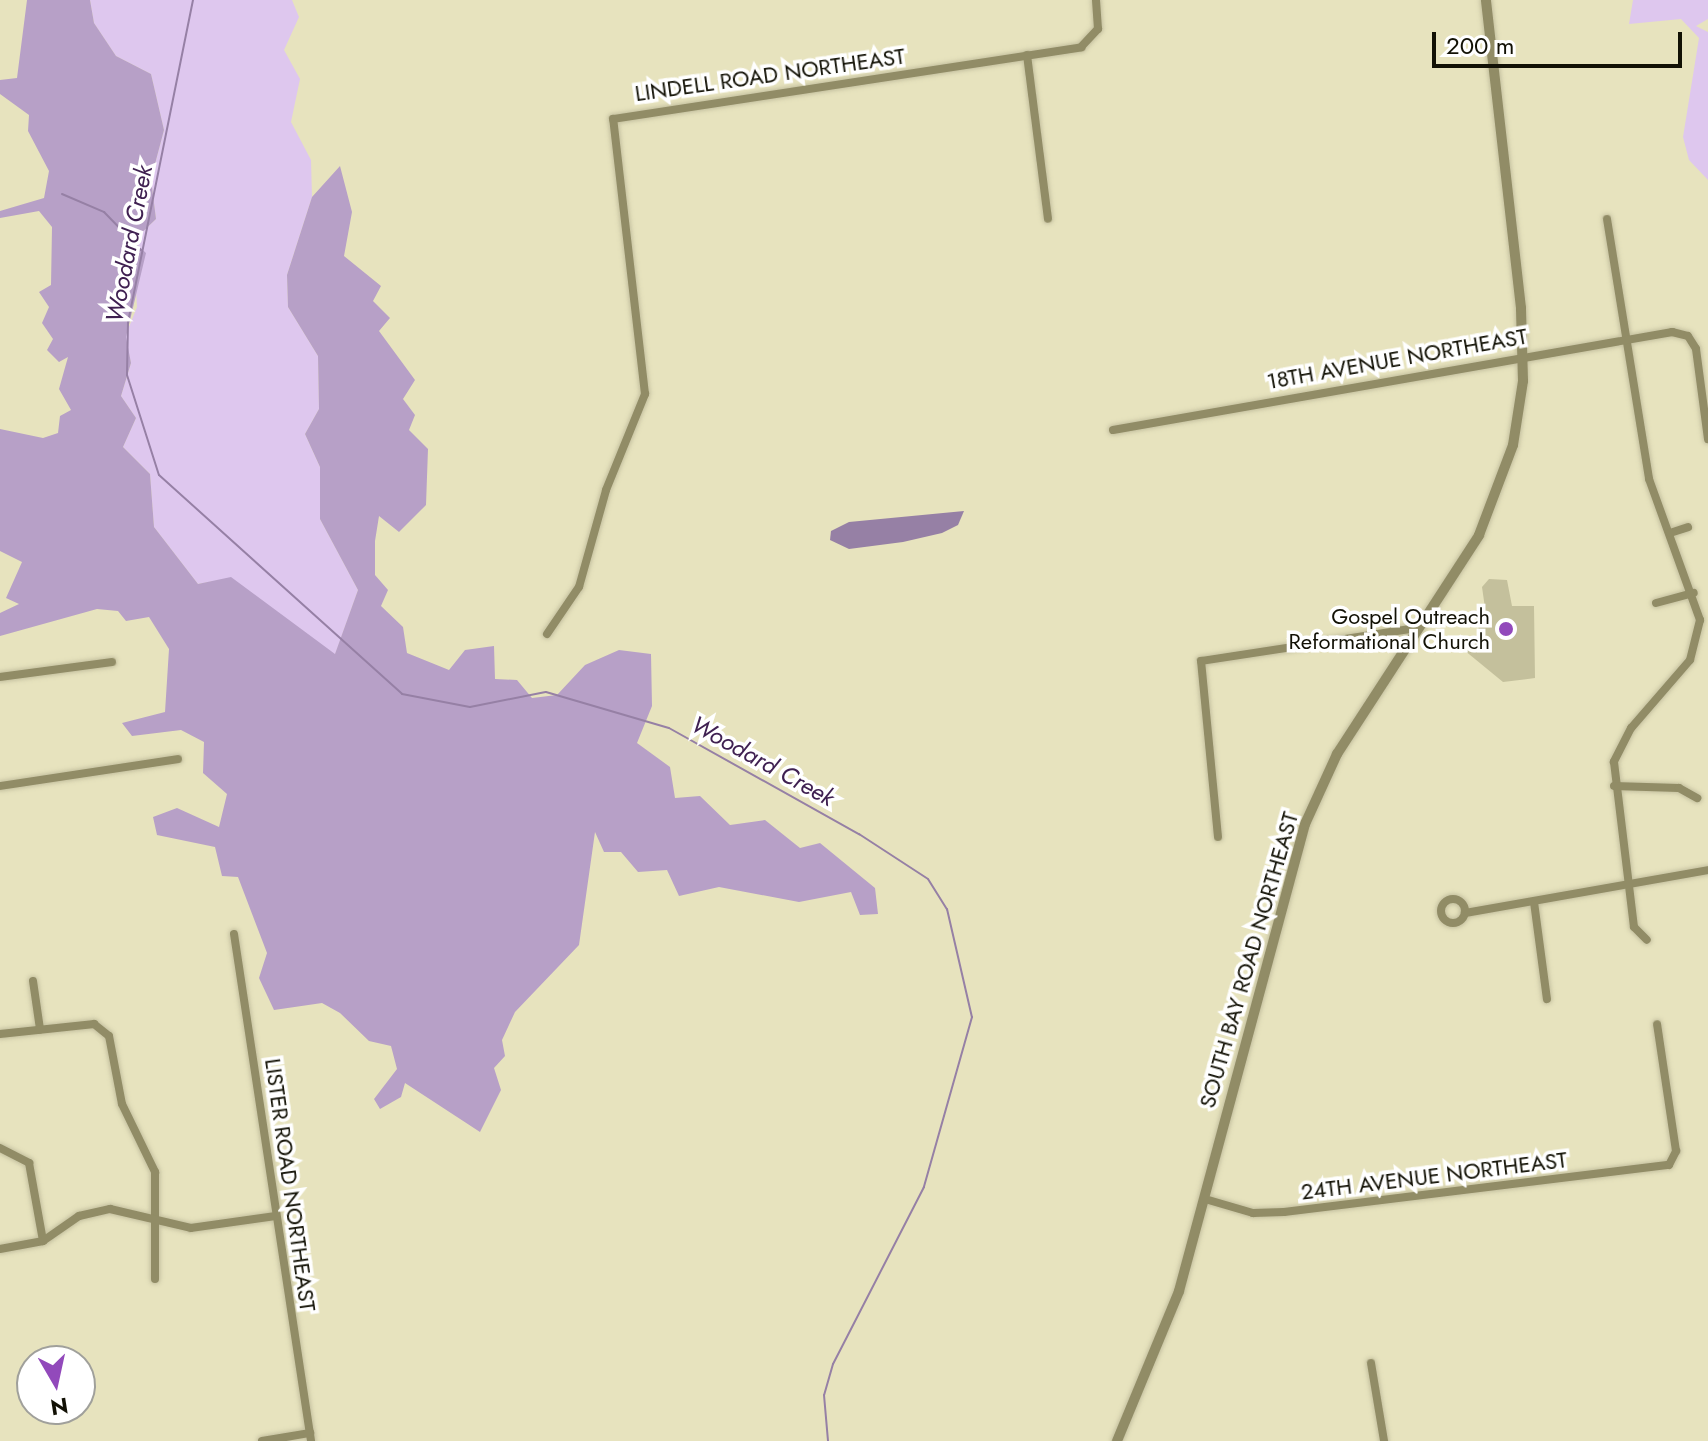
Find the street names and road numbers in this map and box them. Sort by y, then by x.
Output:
street label: LINDELL ROAD NORTHEAST [633,43,907,107]
street label: 18TH AVENUE NORTHEAST [1265,323,1529,395]
street label: SOUTH BAY ROAD NORTHEAST [1194,809,1304,1111]
street label: LISTER ROAD NORTHEAST [259,1057,321,1313]
street label: 24TH AVENUE NORTHEAST [1299,1147,1569,1205]

